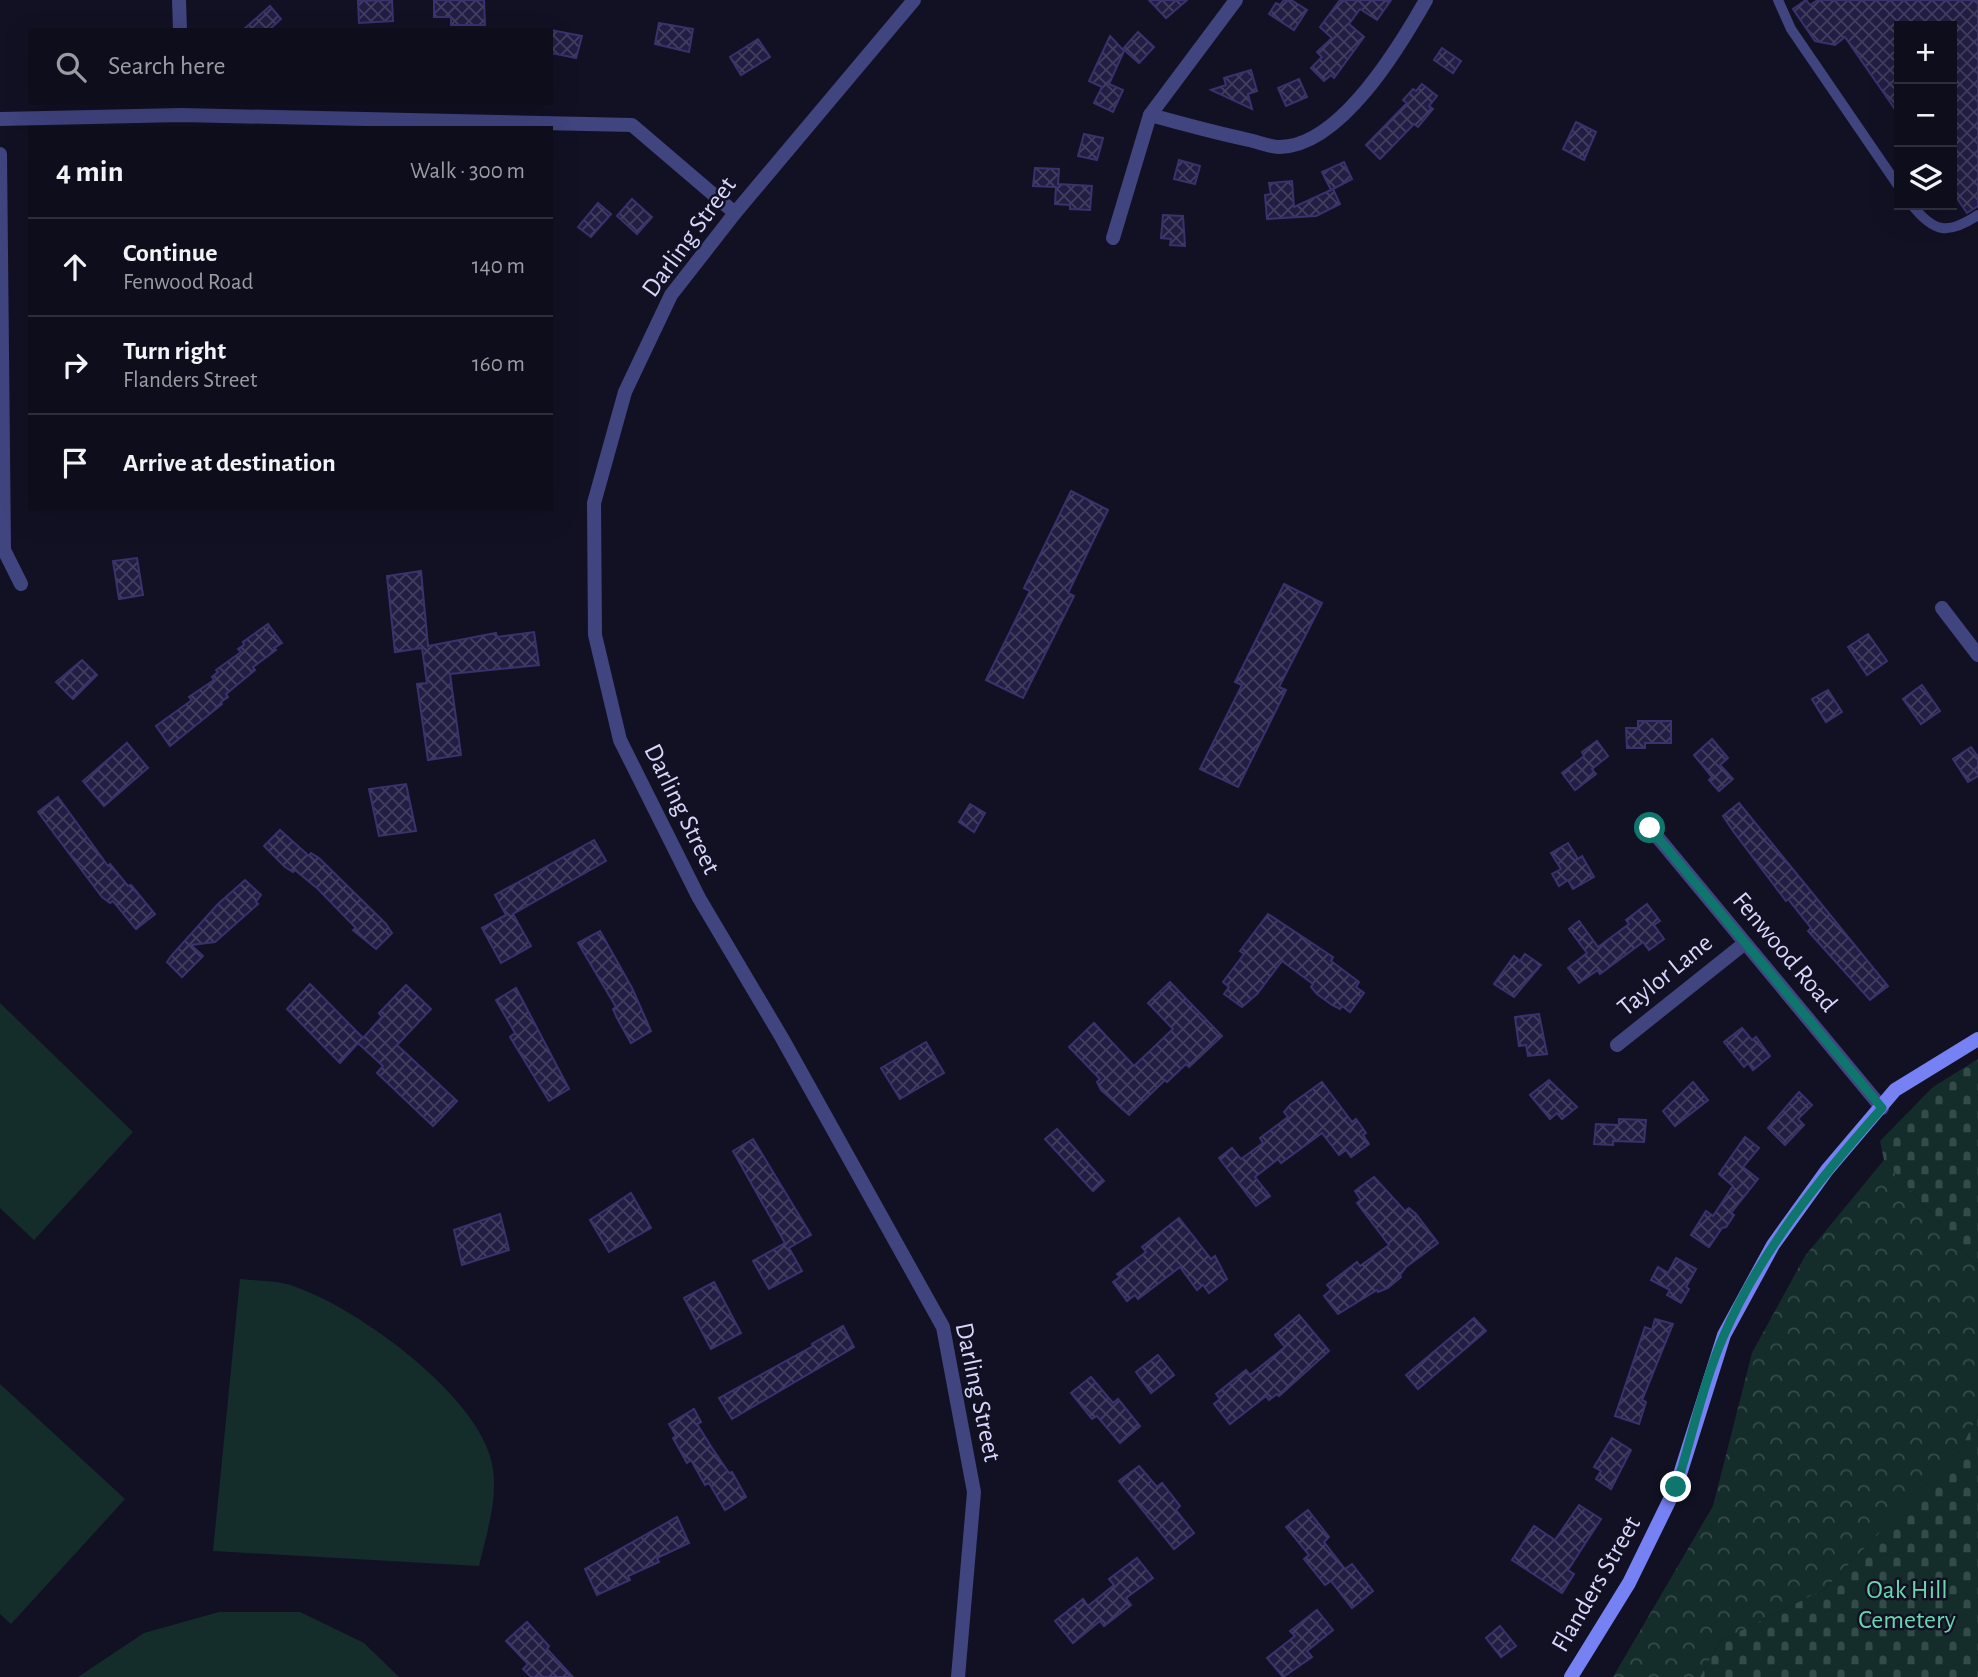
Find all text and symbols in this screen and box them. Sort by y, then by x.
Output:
map controls [1894,21,1957,210]
button: + [1894,21,1957,84]
search box [28,28,553,105]
icon: search [52,48,90,86]
text: Search here [108,53,226,79]
button: − [1894,84,1957,147]
button: layers [1894,147,1957,210]
text: 4 min [56,157,124,187]
text: Walk · 300 m [410,160,525,183]
street label: Darling Street [637,172,741,302]
text: Continue [123,240,218,266]
icon: ahead [56,248,94,286]
text: 140 m [472,255,525,278]
text: Fenwood Road [123,271,253,294]
text: Turn right [123,338,226,364]
icon: right [56,346,94,384]
text: 160 m [472,353,525,376]
text: Flanders Street [123,369,257,392]
icon: arrive [56,444,94,482]
text: Arrive at destination [123,450,336,476]
street label: Darling Street [639,740,725,878]
route start [1634,812,1665,843]
street label: Fenwood Road [1728,887,1842,1017]
street label: Taylor Lane [1613,929,1717,1021]
street label: Darling Street [951,1320,1005,1464]
route end [1660,1471,1691,1502]
street label: Flanders Street [1547,1512,1645,1656]
park label: Oak Hill Cemetery [1858,1577,1956,1633]

